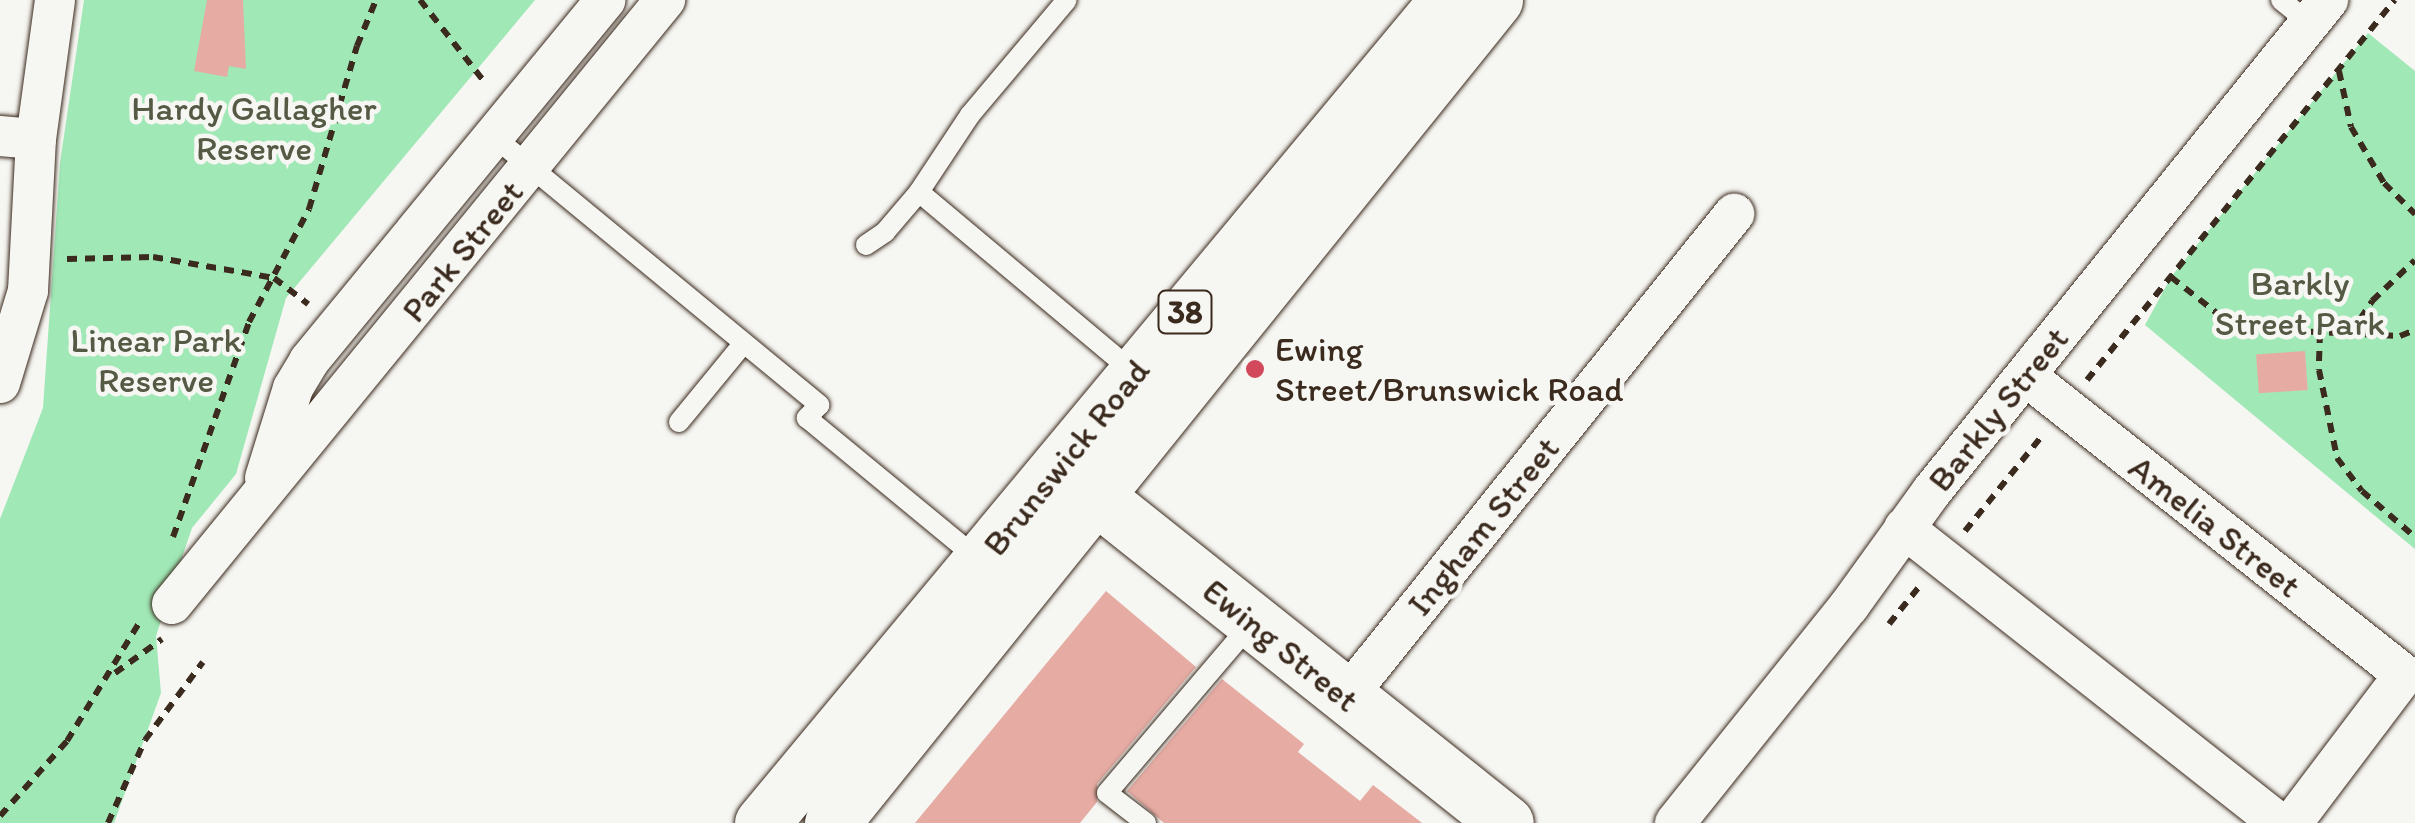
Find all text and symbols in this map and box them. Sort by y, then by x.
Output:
park label: Hardy Gallagher Reserve [131,87,377,169]
street label: Park Street [392,172,532,330]
park label: Barkly Street Park [2215,262,2385,344]
road number: 38 [1158,285,1212,339]
street label: Barkly Street [1919,318,2077,500]
park label: Linear Park Reserve [70,319,242,401]
place label: Ewing Street/Brunswick Road [1275,328,1623,410]
street label: Brunswick Road [974,350,1158,564]
marker: Ewing Street/Brunswick Road [1244,358,1266,380]
street label: Ingham Street [1398,428,1568,624]
street label: Amelia Street [2121,446,2309,606]
street label: Ewing Street [1194,569,1368,721]

